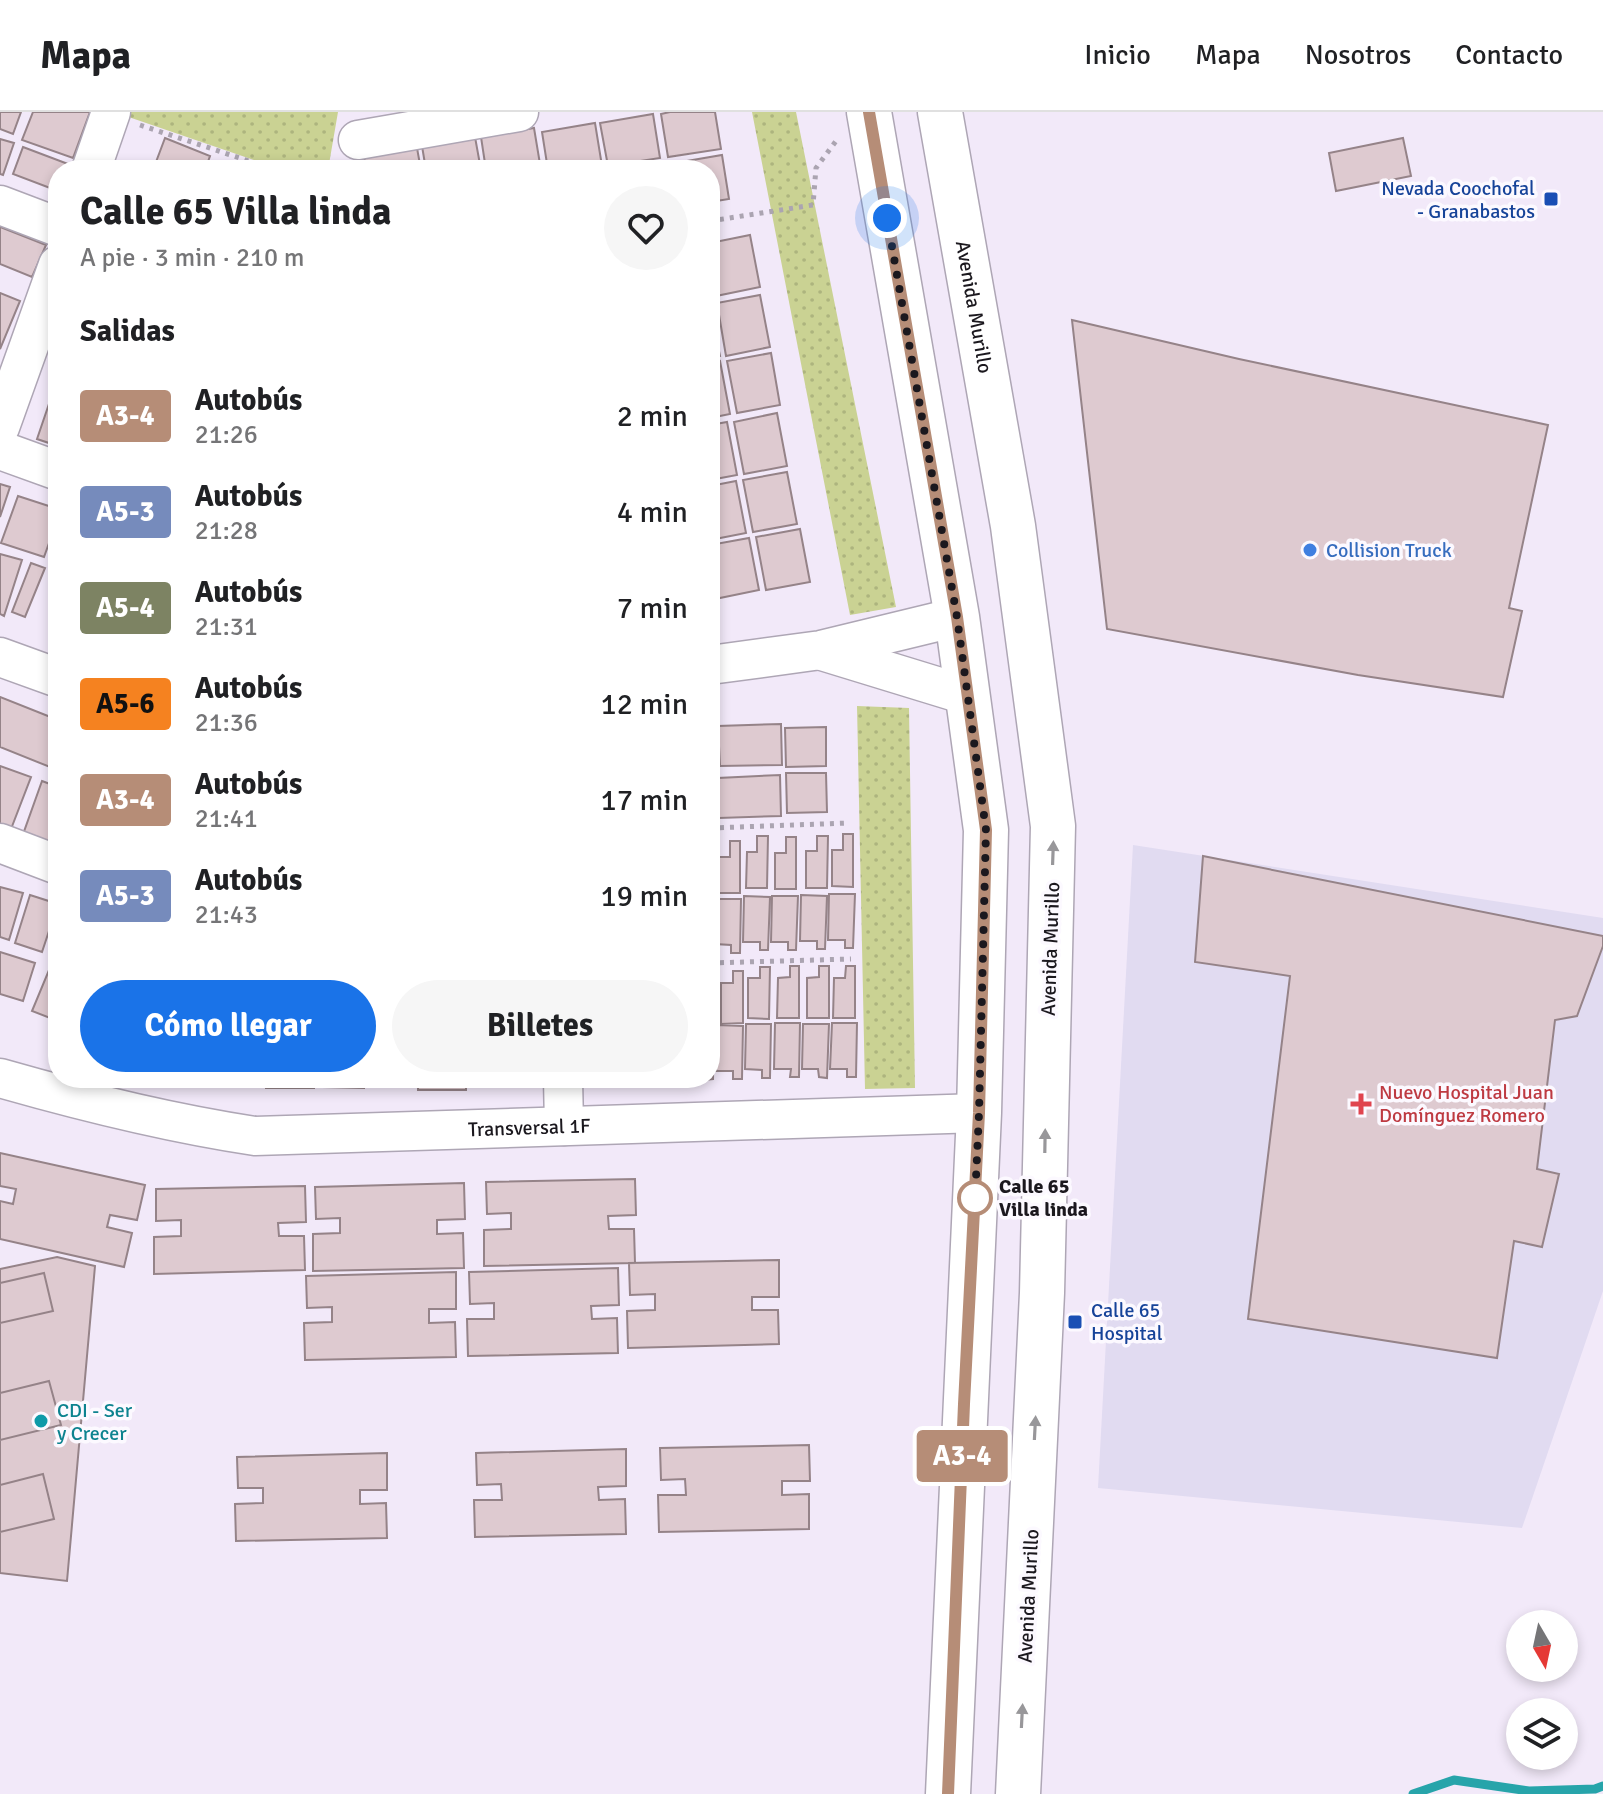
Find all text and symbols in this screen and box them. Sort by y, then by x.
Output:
text: Mapa [40,32,131,79]
text: Inicio [1084,38,1151,72]
text: Mapa [1195,38,1261,72]
text: Nosotros [1305,38,1411,72]
text: Contacto [1455,38,1563,72]
place label: Nevada Coochofal - Granabastos [1381,176,1535,224]
button: heart [604,186,688,270]
text: Calle 65 Villa linda [80,188,392,235]
marker: Nevada Coochofal - Granabastos [1542,190,1560,208]
your location [867,198,907,238]
street label: Avenida Murillo [950,239,998,375]
text: A pie · 3 min · 210 m [80,242,304,274]
text: Salidas [80,313,175,350]
text: Autobús [195,382,302,419]
text: 2 min [617,398,688,435]
text: A3-4 [96,399,155,433]
text: 21:26 [195,419,258,451]
text: Autobús [195,478,302,515]
text: 4 min [617,494,688,531]
text: A5-3 [96,495,155,529]
text: 21:28 [195,515,258,547]
place label: Collision Truck [1326,538,1452,563]
marker: Collision Truck [1301,541,1319,559]
text: Autobús [195,574,302,611]
text: 7 min [617,590,688,627]
text: A5-4 [96,591,155,625]
text: 21:31 [195,611,258,643]
text: Autobús [195,670,302,707]
text: 12 min [601,686,688,723]
text: A5-6 [96,687,155,721]
text: 21:36 [195,707,258,739]
text: Autobús [195,766,302,803]
text: 17 min [601,782,688,819]
text: A3-4 [96,783,155,817]
text: 21:41 [195,803,258,835]
one-way arrow [1046,840,1059,865]
text: Autobús [195,862,302,899]
text: 19 min [601,878,688,915]
text: A5-3 [96,879,155,913]
street label: Avenida Murillo [1036,882,1065,1016]
text: 21:43 [195,899,258,931]
button: Cómo llegar [80,980,376,1072]
button: Billetes [392,980,688,1072]
place label: Nuevo Hospital Juan Domínguez Romero [1379,1080,1554,1128]
marker: Nuevo Hospital Juan Domínguez Romero [1350,1093,1372,1115]
street label: Transversal 1F [468,1113,591,1142]
one-way arrow [1039,1128,1051,1153]
place label: Calle 65 Villa linda [999,1174,1088,1222]
marker: Calle 65 Villa linda [958,1181,992,1215]
place label: Calle 65 Hospital [1091,1298,1163,1346]
marker: Calle 65 Hospital [1066,1313,1084,1331]
place label: CDI - Ser y Crecer [57,1398,133,1446]
marker: CDI - Ser y Crecer [32,1412,50,1430]
one-way arrow [1029,1415,1042,1440]
line badge: A3-4 [906,1430,1018,1482]
text: A3-4 [933,1439,991,1473]
street label: Avenida Murillo [1013,1528,1044,1664]
north arrow [1506,1610,1578,1682]
map controls [1506,1610,1578,1770]
button: layers [1506,1698,1578,1770]
one-way arrow [1016,1703,1029,1728]

